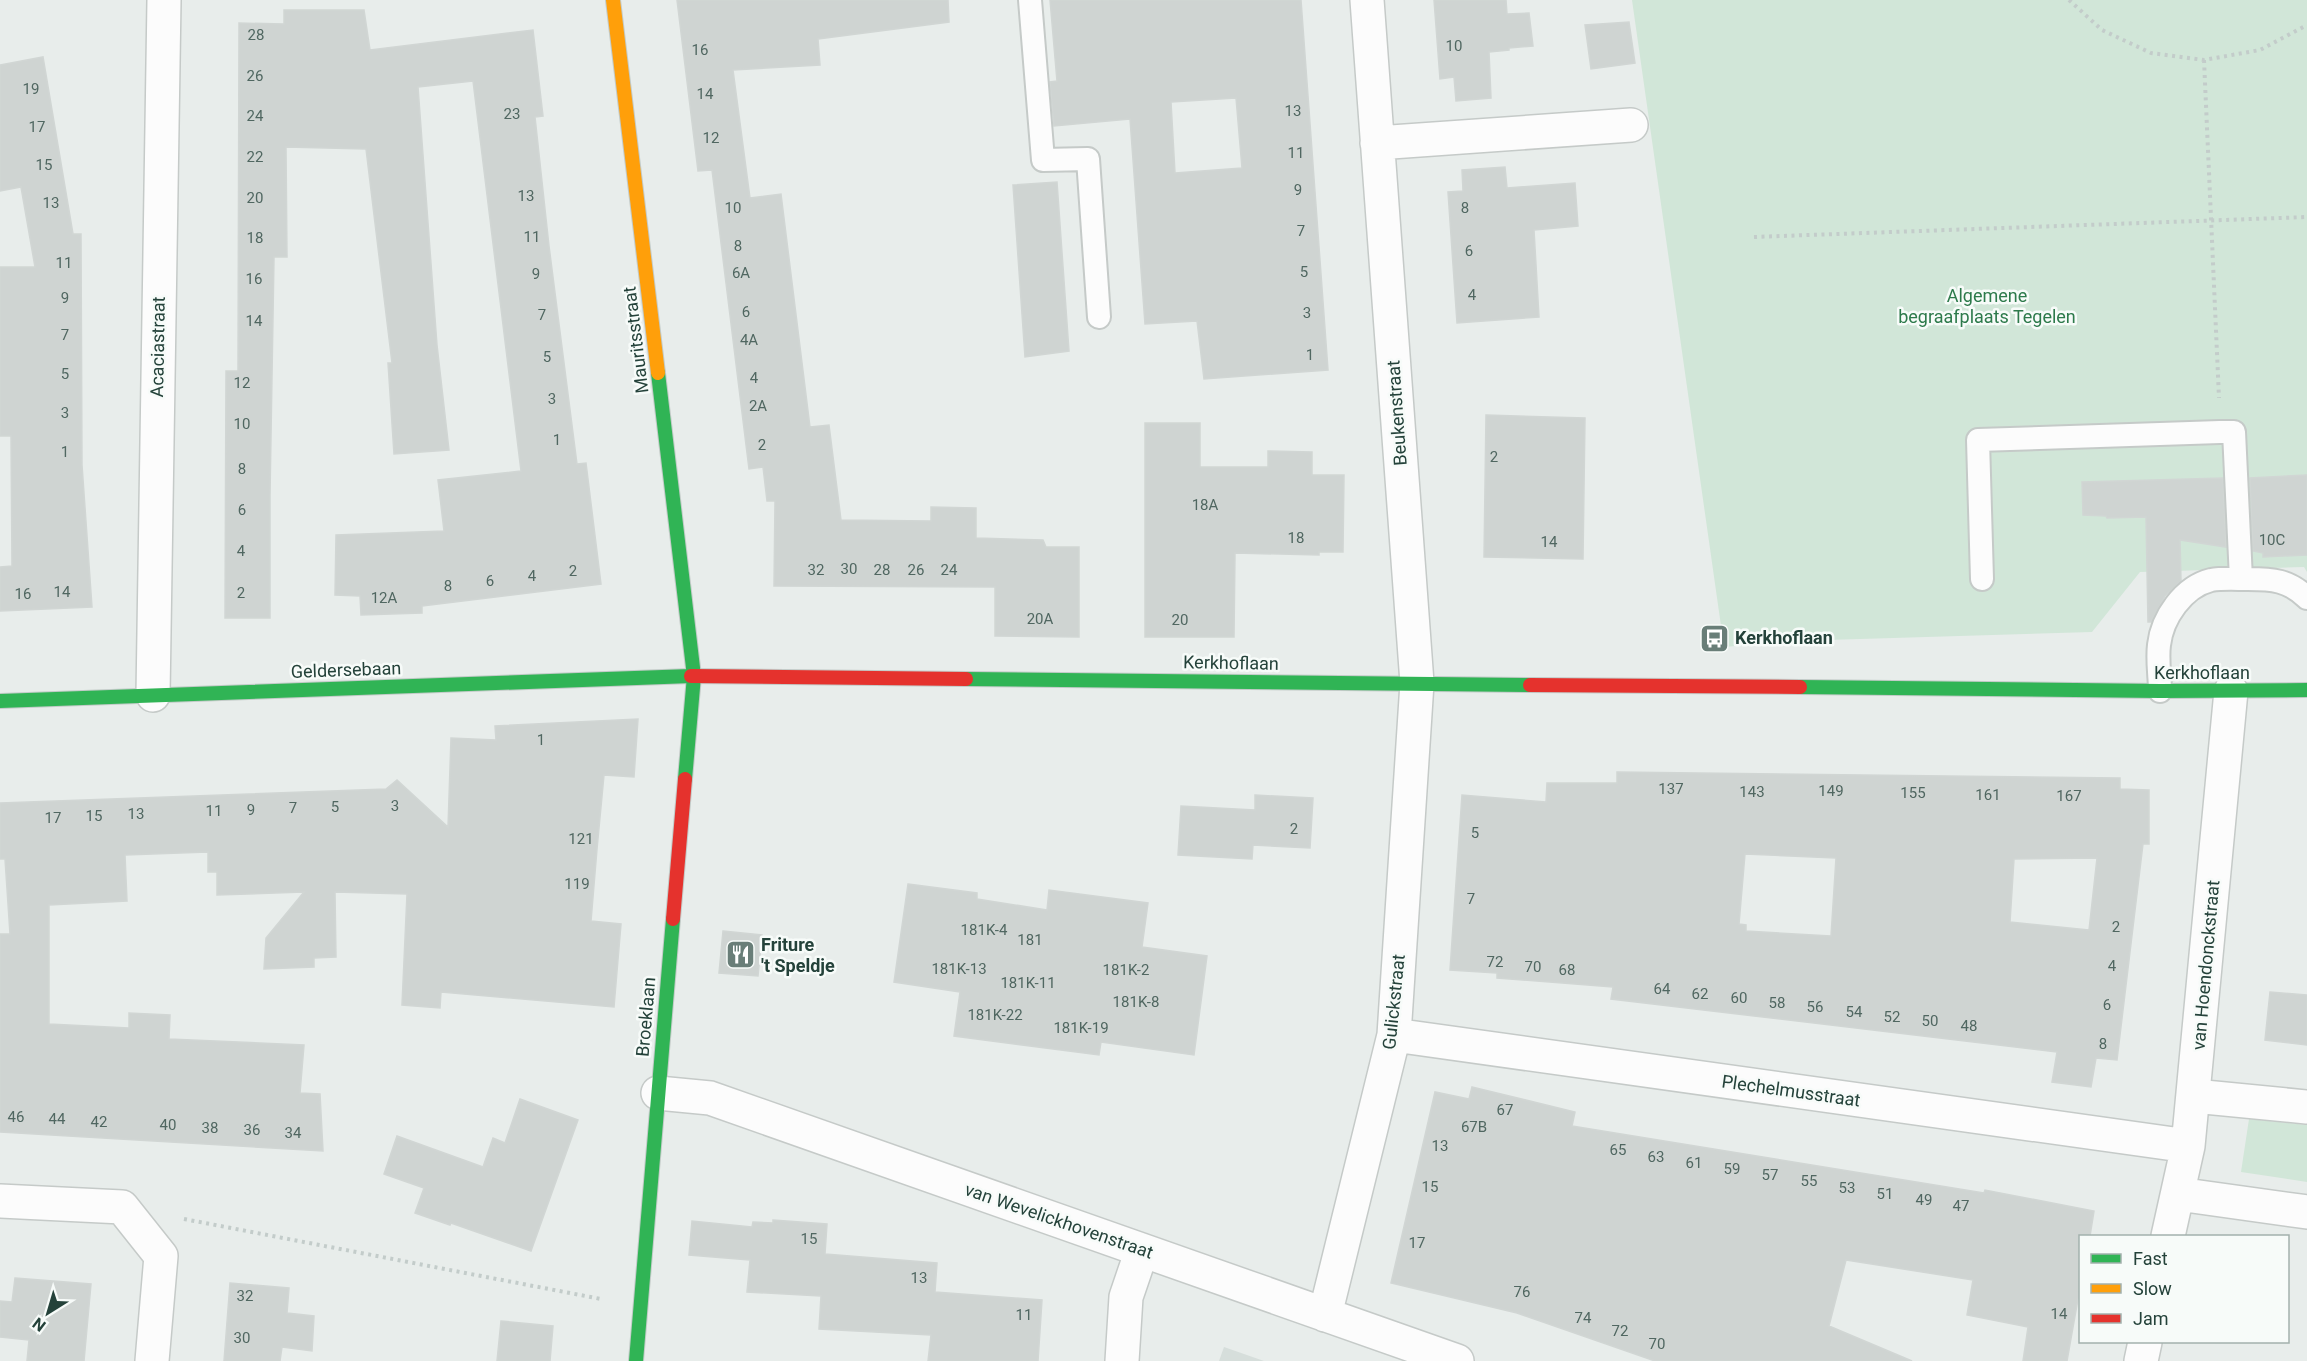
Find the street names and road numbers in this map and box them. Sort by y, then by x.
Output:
street label: Mauritsstraat [619,285,652,395]
street label: Acaciastraat [146,296,169,398]
street label: Beukenstraat [1382,360,1411,466]
street label: Kerkhoflaan [1183,651,1279,674]
street label: Geldersebaan [290,657,402,682]
street label: Kerkhoflaan [2154,662,2250,683]
street label: van Hoendonckstraat [2188,879,2223,1051]
street label: Gulickstraat [1378,953,1409,1051]
street label: Broeklaan [632,976,659,1058]
street label: Plechelmusstraat [1720,1070,1862,1111]
street label: van Wevelickhovenstraat [962,1178,1156,1263]

